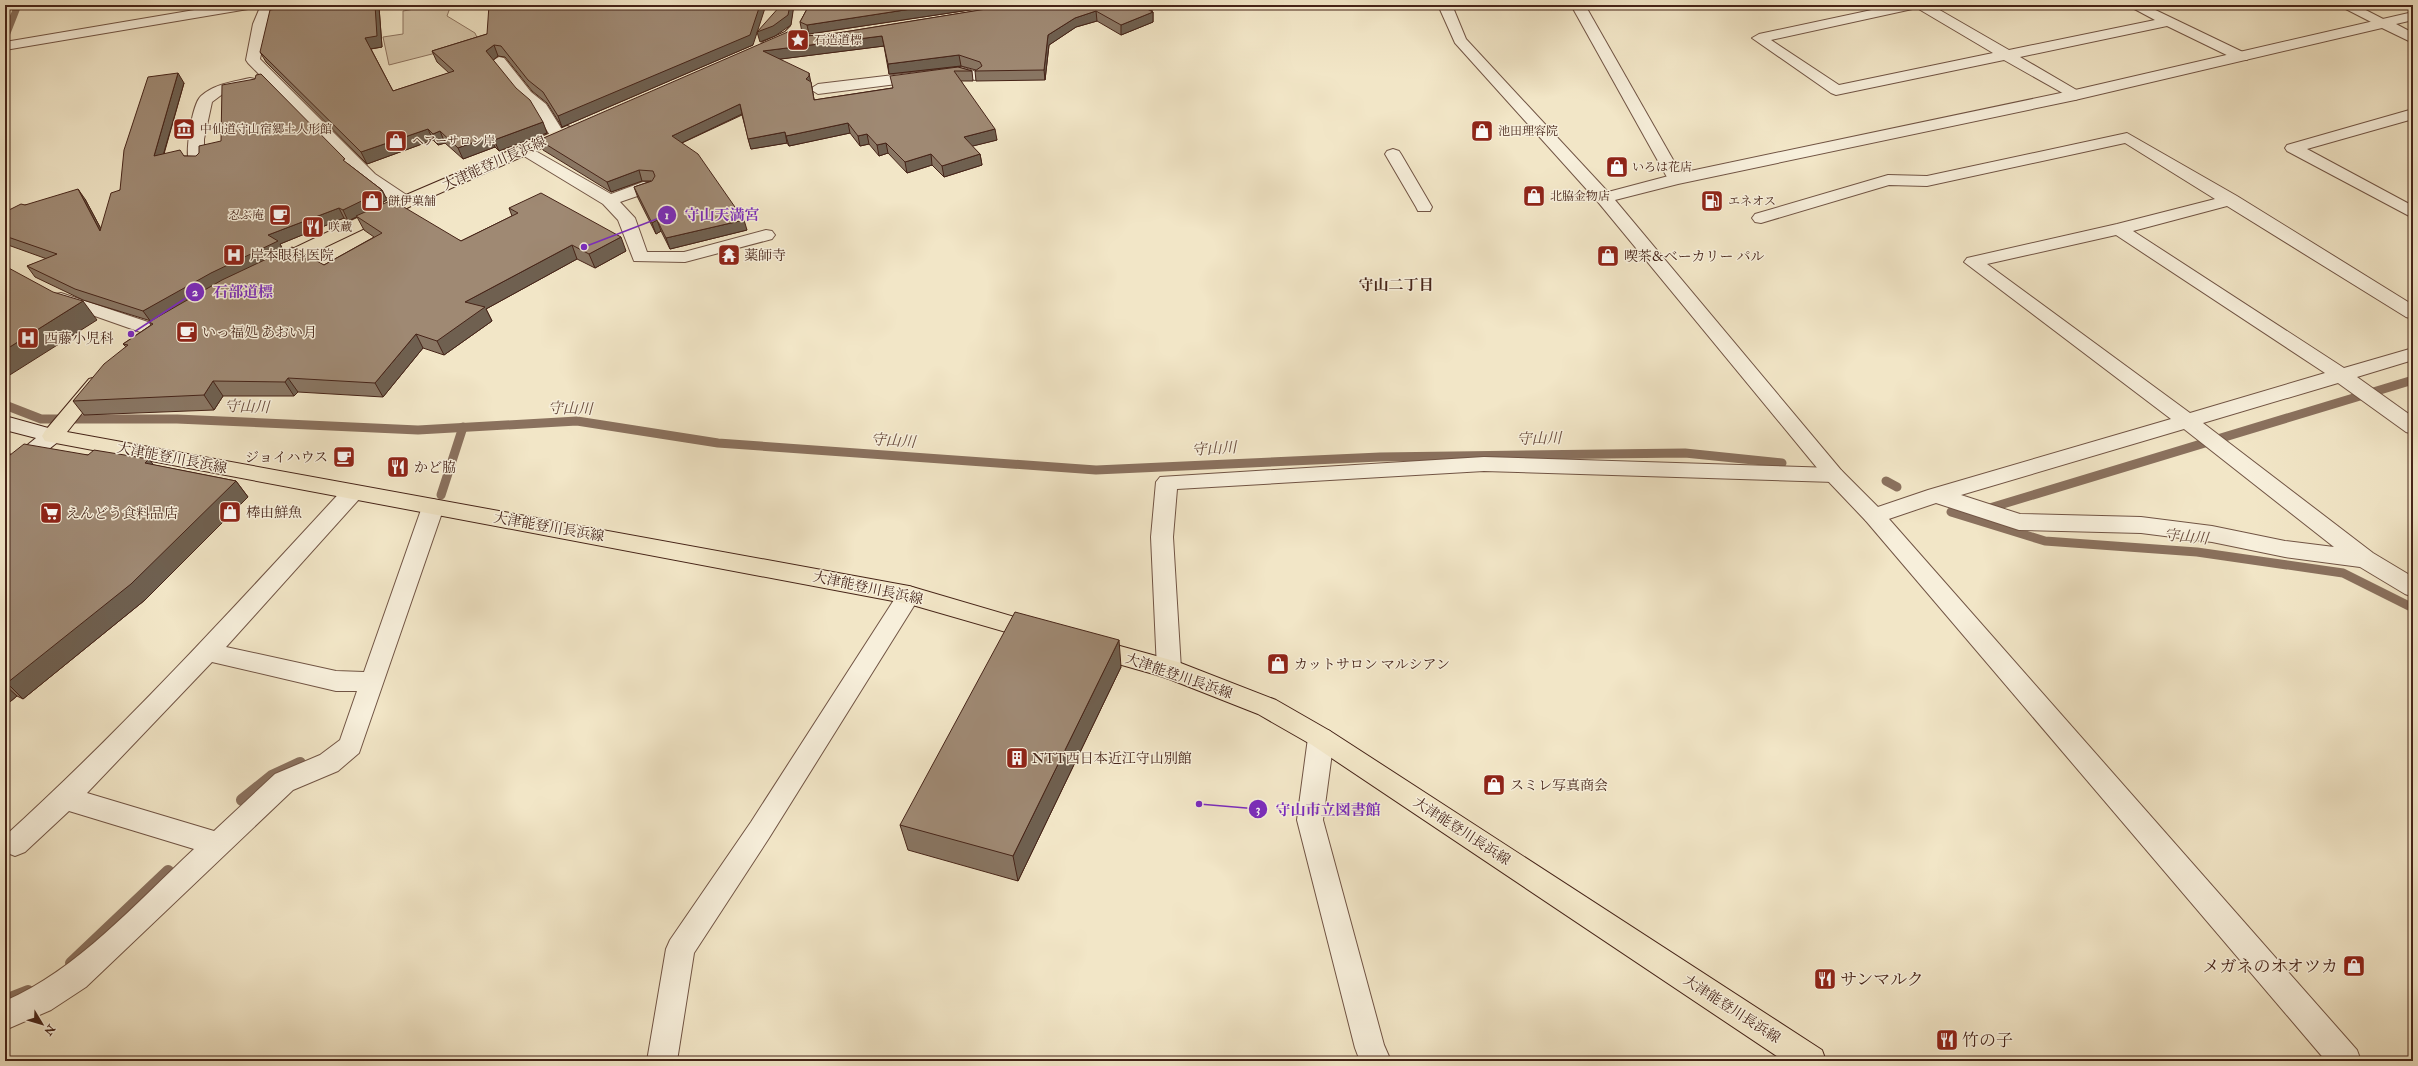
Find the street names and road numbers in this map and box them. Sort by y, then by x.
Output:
street label: 大津能登川長浜線 [439,132,549,194]
street label: 大津能登川長浜線 [115,439,229,477]
street label: 大津能登川長浜線 [492,509,606,545]
street label: 大津能登川長浜線 [811,568,925,608]
street label: 大津能登川長浜線 [1123,650,1235,702]
street label: 大津能登川長浜線 [1410,793,1514,869]
street label: 大津能登川長浜線 [1680,971,1784,1047]

